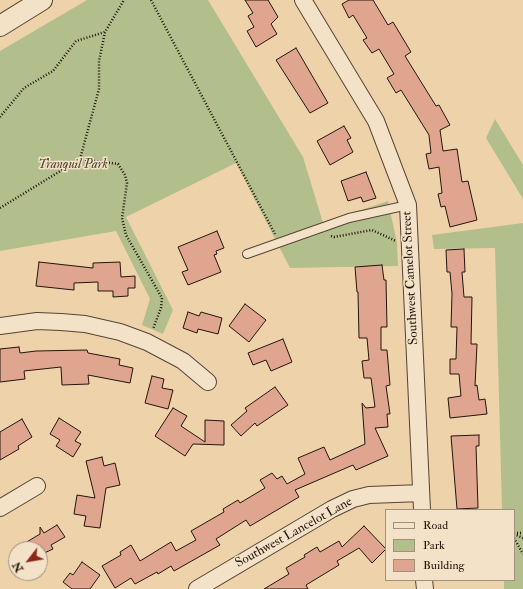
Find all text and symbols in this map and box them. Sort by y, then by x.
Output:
park label: Tranquil Park [38,157,108,173]
street label: Southwest Camelot Street [400,211,422,345]
street label: Southwest Lancelot Lane [233,494,355,572]
legend [385,509,515,581]
text: Road [423,518,448,533]
text: Park [423,538,445,553]
north arrow [8,541,48,581]
text: Building [423,558,464,573]
text: N [10,559,26,575]

